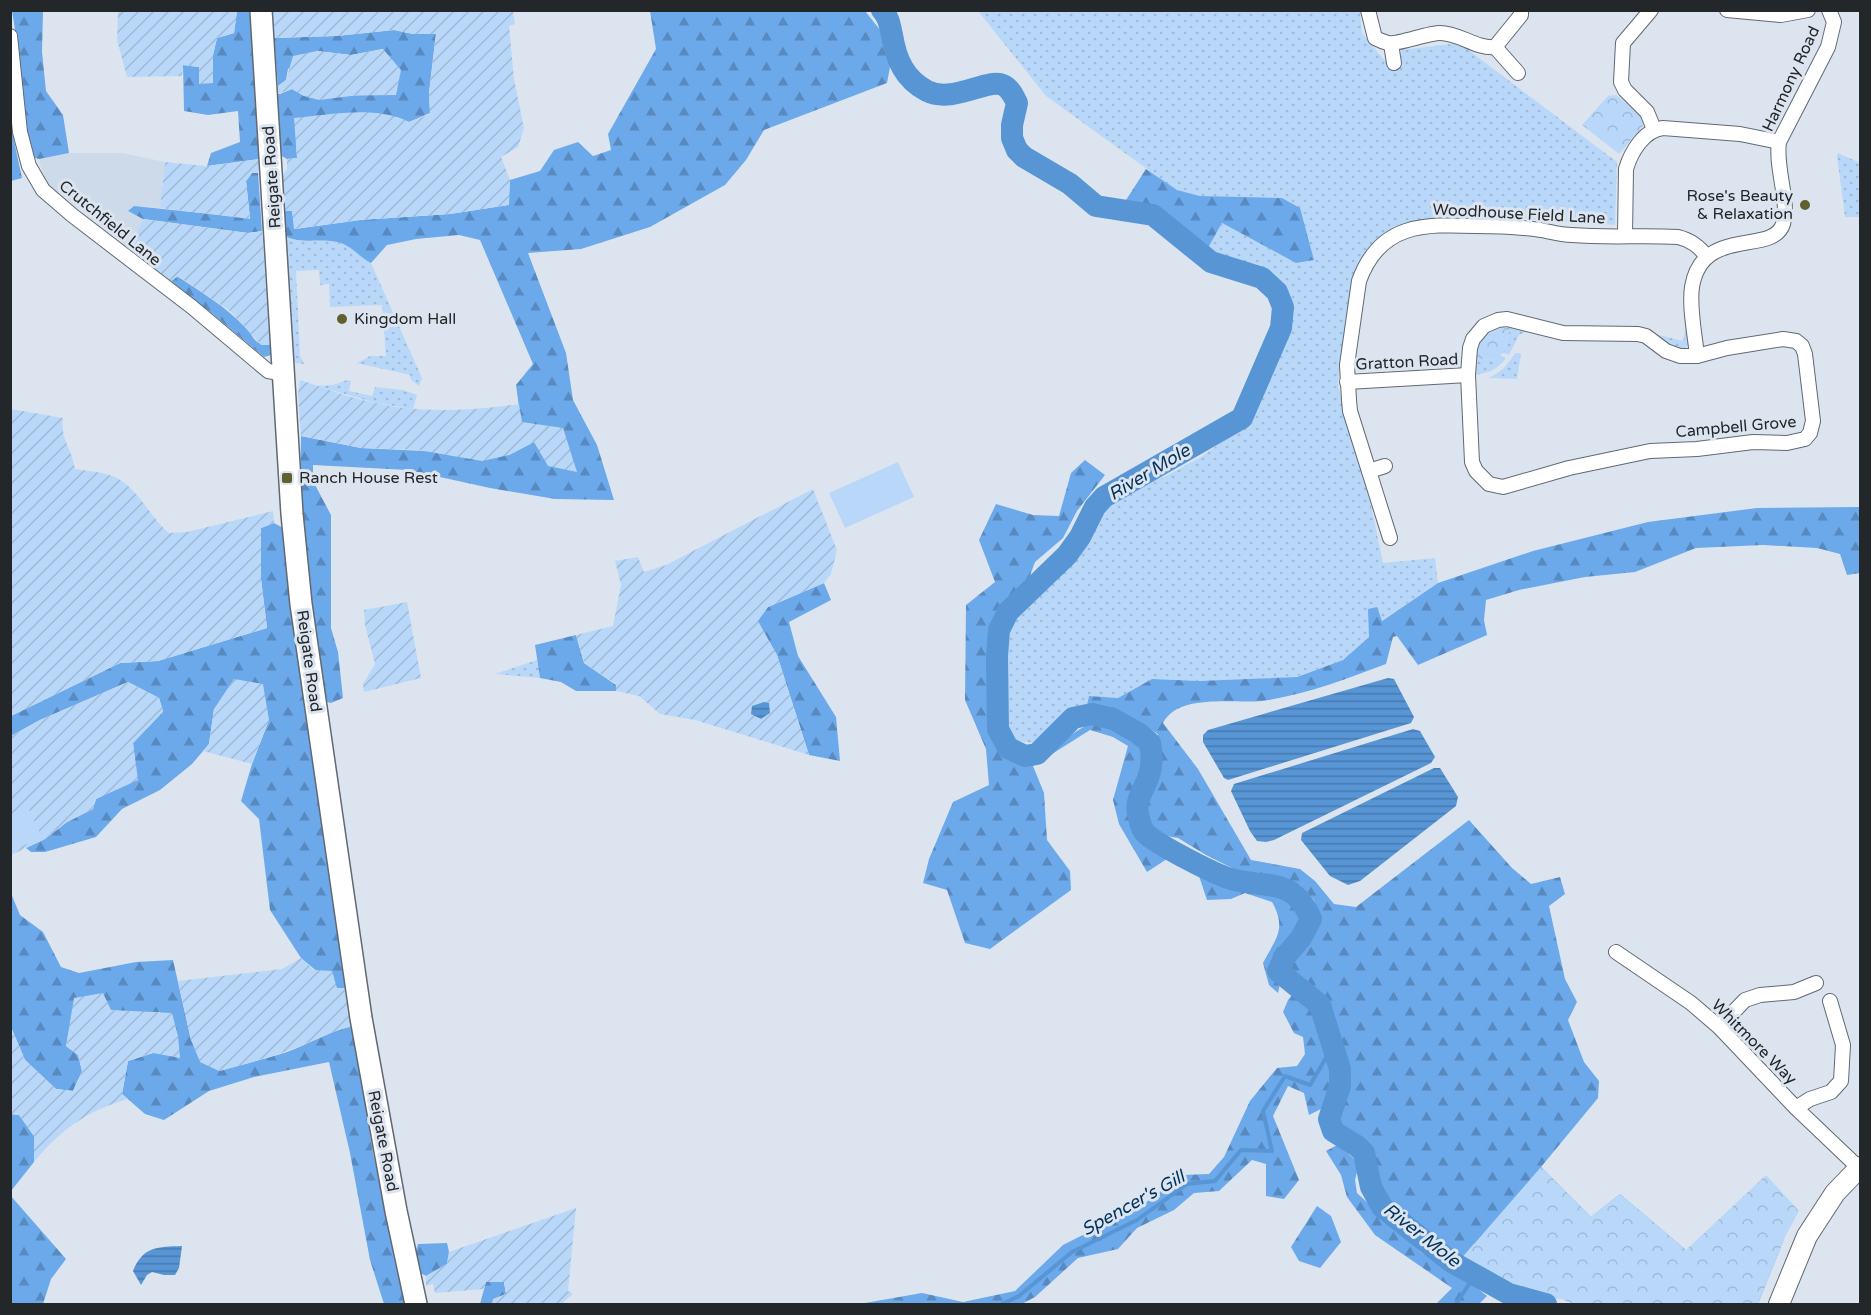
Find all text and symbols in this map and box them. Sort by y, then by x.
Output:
street label: Harmony Road [1758,23,1824,135]
street label: Reigate Road [258,125,286,229]
street label: Crutchfield Lane [55,176,165,270]
place label: Rose's Beauty & Relaxation [1686,186,1793,224]
marker: Rose's Beauty & Relaxation [1798,198,1812,212]
street label: Woodhouse Field Lane [1432,199,1606,229]
place label: Kingdom Hall [354,309,456,329]
marker: Kingdom Hall [335,312,349,326]
street label: Gratton Road [1355,349,1459,375]
street label: Campbell Grove [1675,412,1797,442]
water label: River Mole [1104,439,1194,505]
place label: Ranch House Rest [299,468,438,488]
marker: Ranch House Rest [280,471,294,485]
street label: Reigate Road [292,609,326,713]
street label: Whitmore Way [1707,995,1801,1089]
street label: Reigate Road [363,1089,403,1193]
water label: Spencer's Gill [1078,1164,1191,1240]
water label: River Mole [1379,1198,1465,1272]

